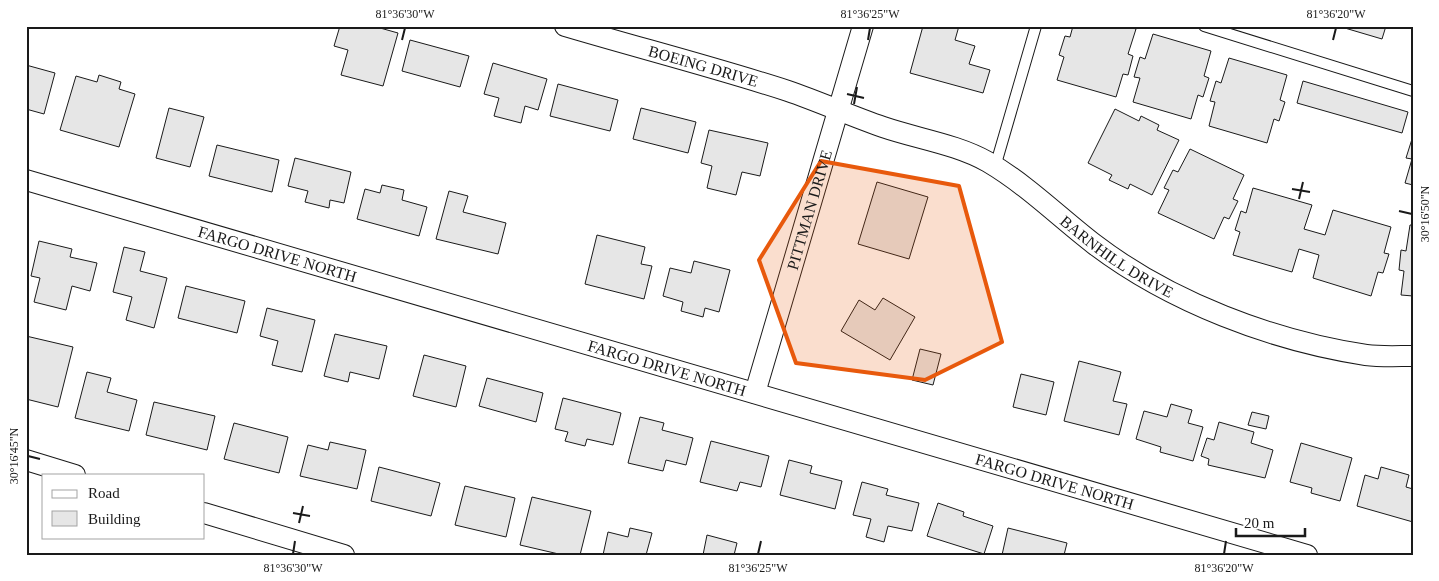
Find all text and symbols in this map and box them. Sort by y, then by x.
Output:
text: 81°36'30"W [375,7,435,21]
text: 81°36'25"W [840,7,900,21]
text: 81°36'20"W [1306,7,1366,21]
street label: BOEING DRIVE [647,42,760,90]
street label: PITTMAN DRIVE [783,148,835,272]
text: 30°16'50"N [1418,185,1432,242]
street label: BARNHILL DRIVE [1057,212,1176,300]
street label: FARGO DRIVE NORTH [196,222,359,285]
street label: FARGO DRIVE NORTH [586,336,749,399]
text: 30°16'45"N [7,427,21,484]
street label: FARGO DRIVE NORTH [974,450,1136,513]
legend [42,474,205,538]
text: Road [88,485,120,501]
scale bar [1236,506,1305,538]
text: Building [88,511,141,527]
text: 20 m [1244,515,1275,531]
text: 81°36'30"W [263,561,323,575]
text: 81°36'25"W [728,561,788,575]
text: 81°36'20"W [1194,561,1254,575]

